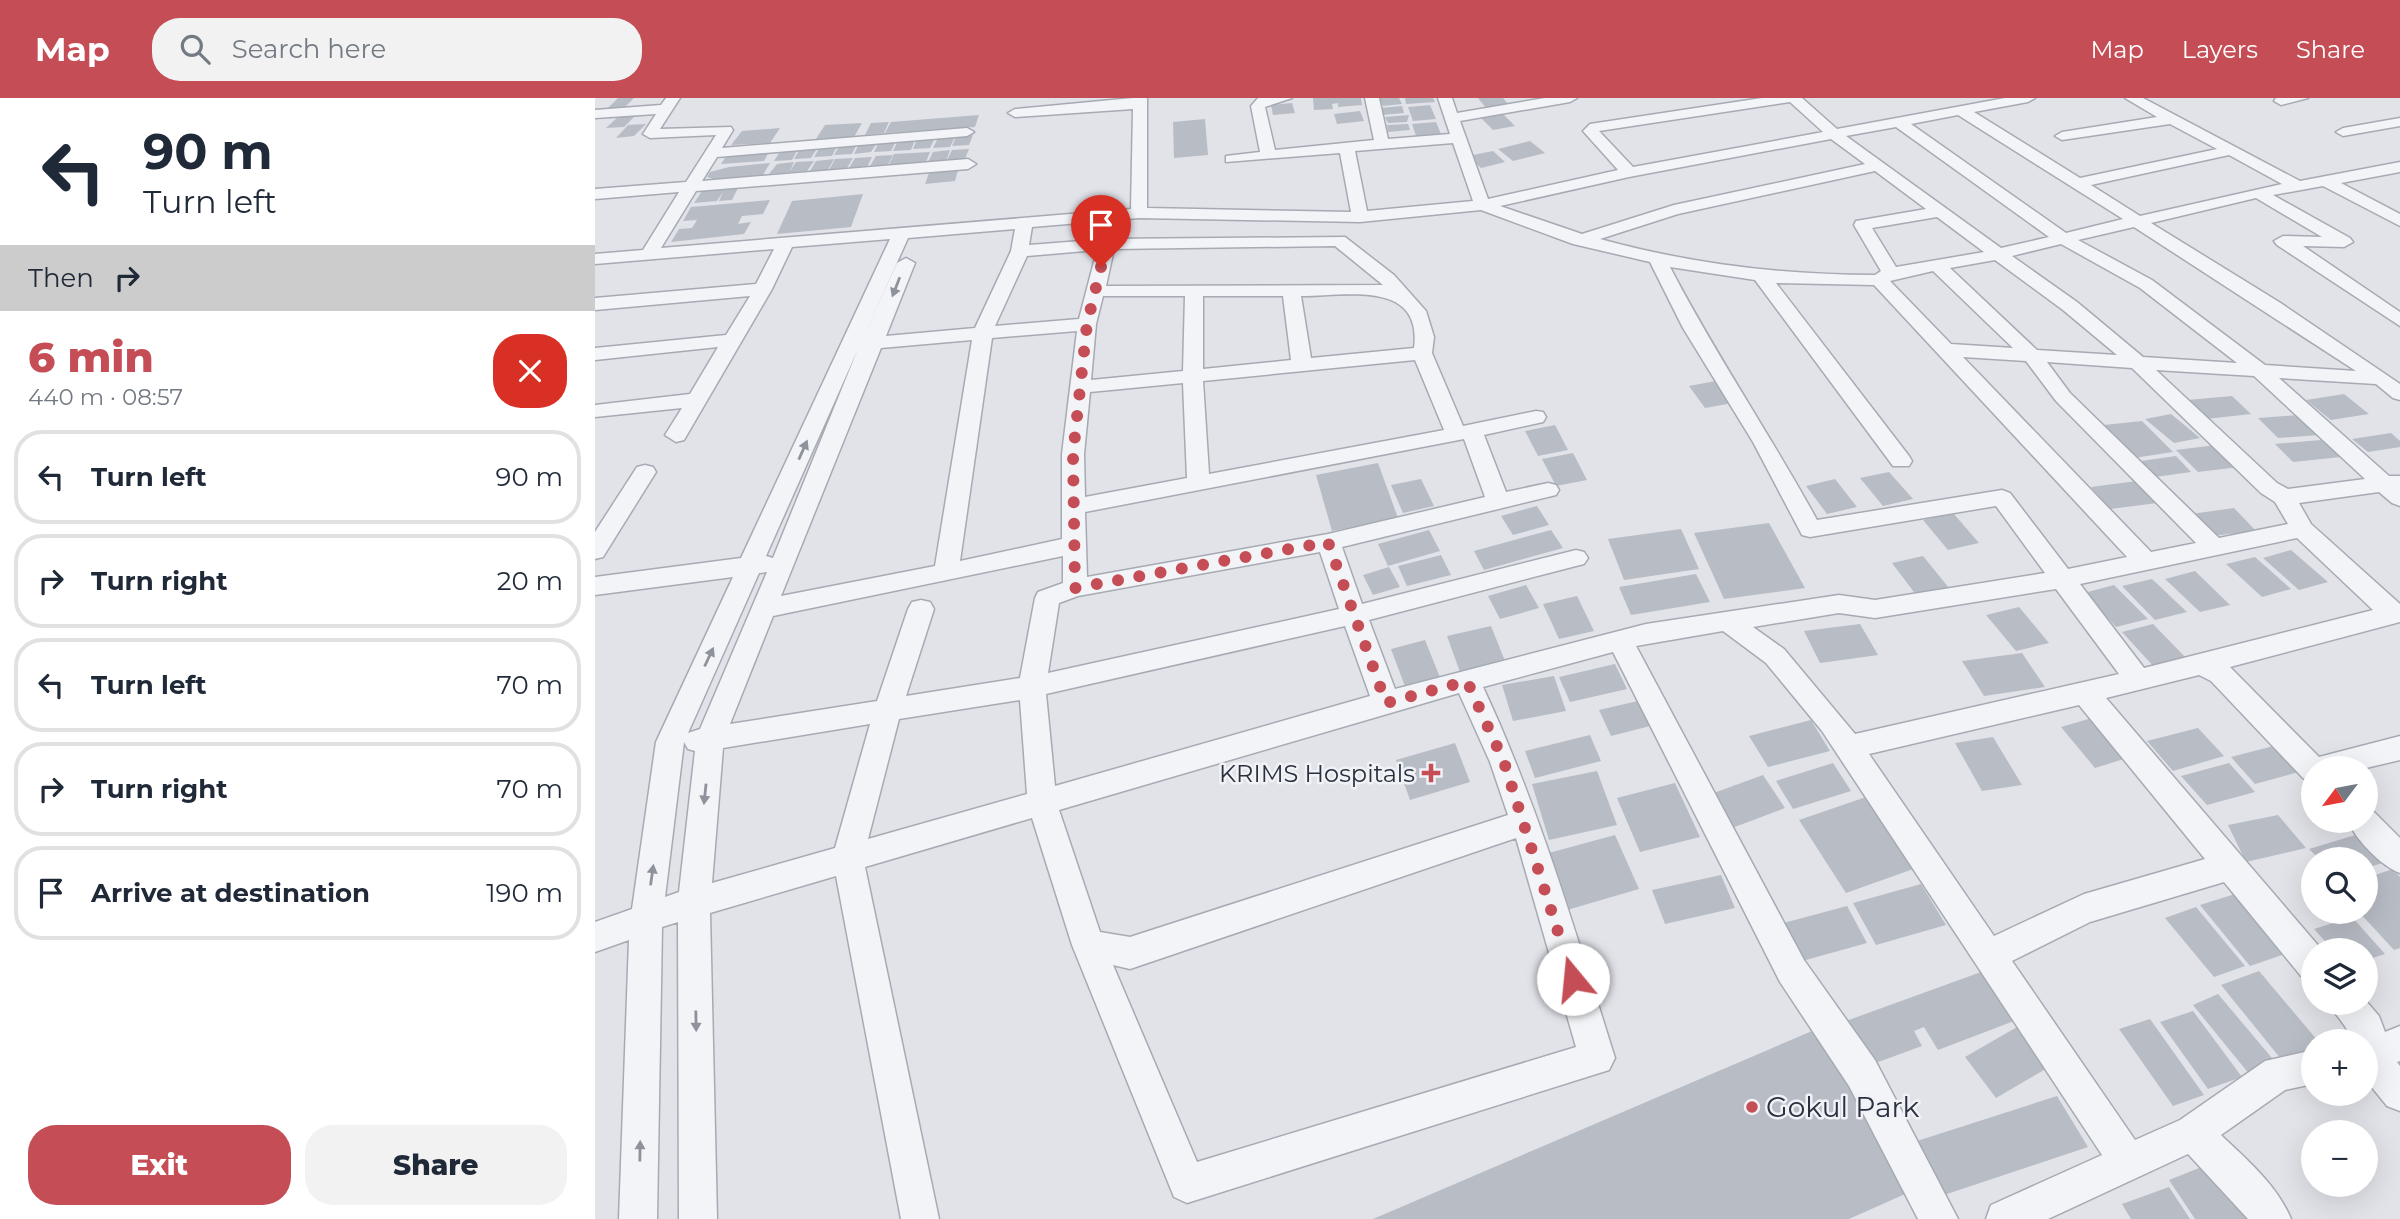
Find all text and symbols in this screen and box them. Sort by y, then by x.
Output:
search box [152,18,642,81]
text: Map [35,29,110,69]
icon: search [176,30,214,68]
text: Search here [232,33,386,65]
text: Map [2090,35,2144,64]
text: Layers [2182,35,2258,64]
text: Share [2296,35,2365,64]
text: 90 m [143,122,273,181]
icon: left [28,126,119,217]
text: Turn left [143,182,277,221]
pin [1071,195,1131,267]
icon: arrive [1082,206,1120,244]
icon: right [108,259,146,297]
text: Then [28,262,94,294]
one-way arrow [891,277,902,298]
text: 6 min [28,331,154,383]
button: close [493,334,567,408]
text: 440 m · 08:57 [28,383,183,411]
one-way arrow [798,440,809,460]
icon: left [32,458,70,496]
text: Turn left [91,461,207,493]
text: 90 m [496,461,563,493]
icon: right [32,562,70,600]
text: Turn right [91,565,227,597]
text: 20 m [497,565,563,597]
one-way arrow [703,647,715,667]
icon: left [32,666,70,704]
text: Turn left [91,669,207,701]
text: 70 m [497,669,563,701]
north arrow [2301,756,2378,833]
map controls [2301,756,2378,1197]
place label: KRIMS Hospitals [1219,759,1415,788]
marker: KRIMS Hospitals [1421,763,1441,783]
icon: right [32,770,70,808]
text: Turn right [91,773,227,805]
text: 70 m [497,773,563,805]
one-way arrow [699,784,710,806]
button: search [2301,847,2378,924]
one-way arrow [646,864,657,886]
icon: arrive [32,874,70,912]
text: Arrive at destination [91,877,370,909]
text: 190 m [486,877,563,909]
button: layers [2301,938,2378,1015]
position arrow [1536,942,1610,1016]
one-way arrow [690,1011,701,1033]
button: + [2301,1029,2378,1106]
place label: Gokul Park [1766,1090,1920,1124]
marker: Gokul Park [1744,1099,1760,1115]
button: − [2301,1120,2378,1197]
button: Exit [28,1125,291,1205]
button: Share [305,1125,567,1205]
one-way arrow [634,1140,646,1162]

